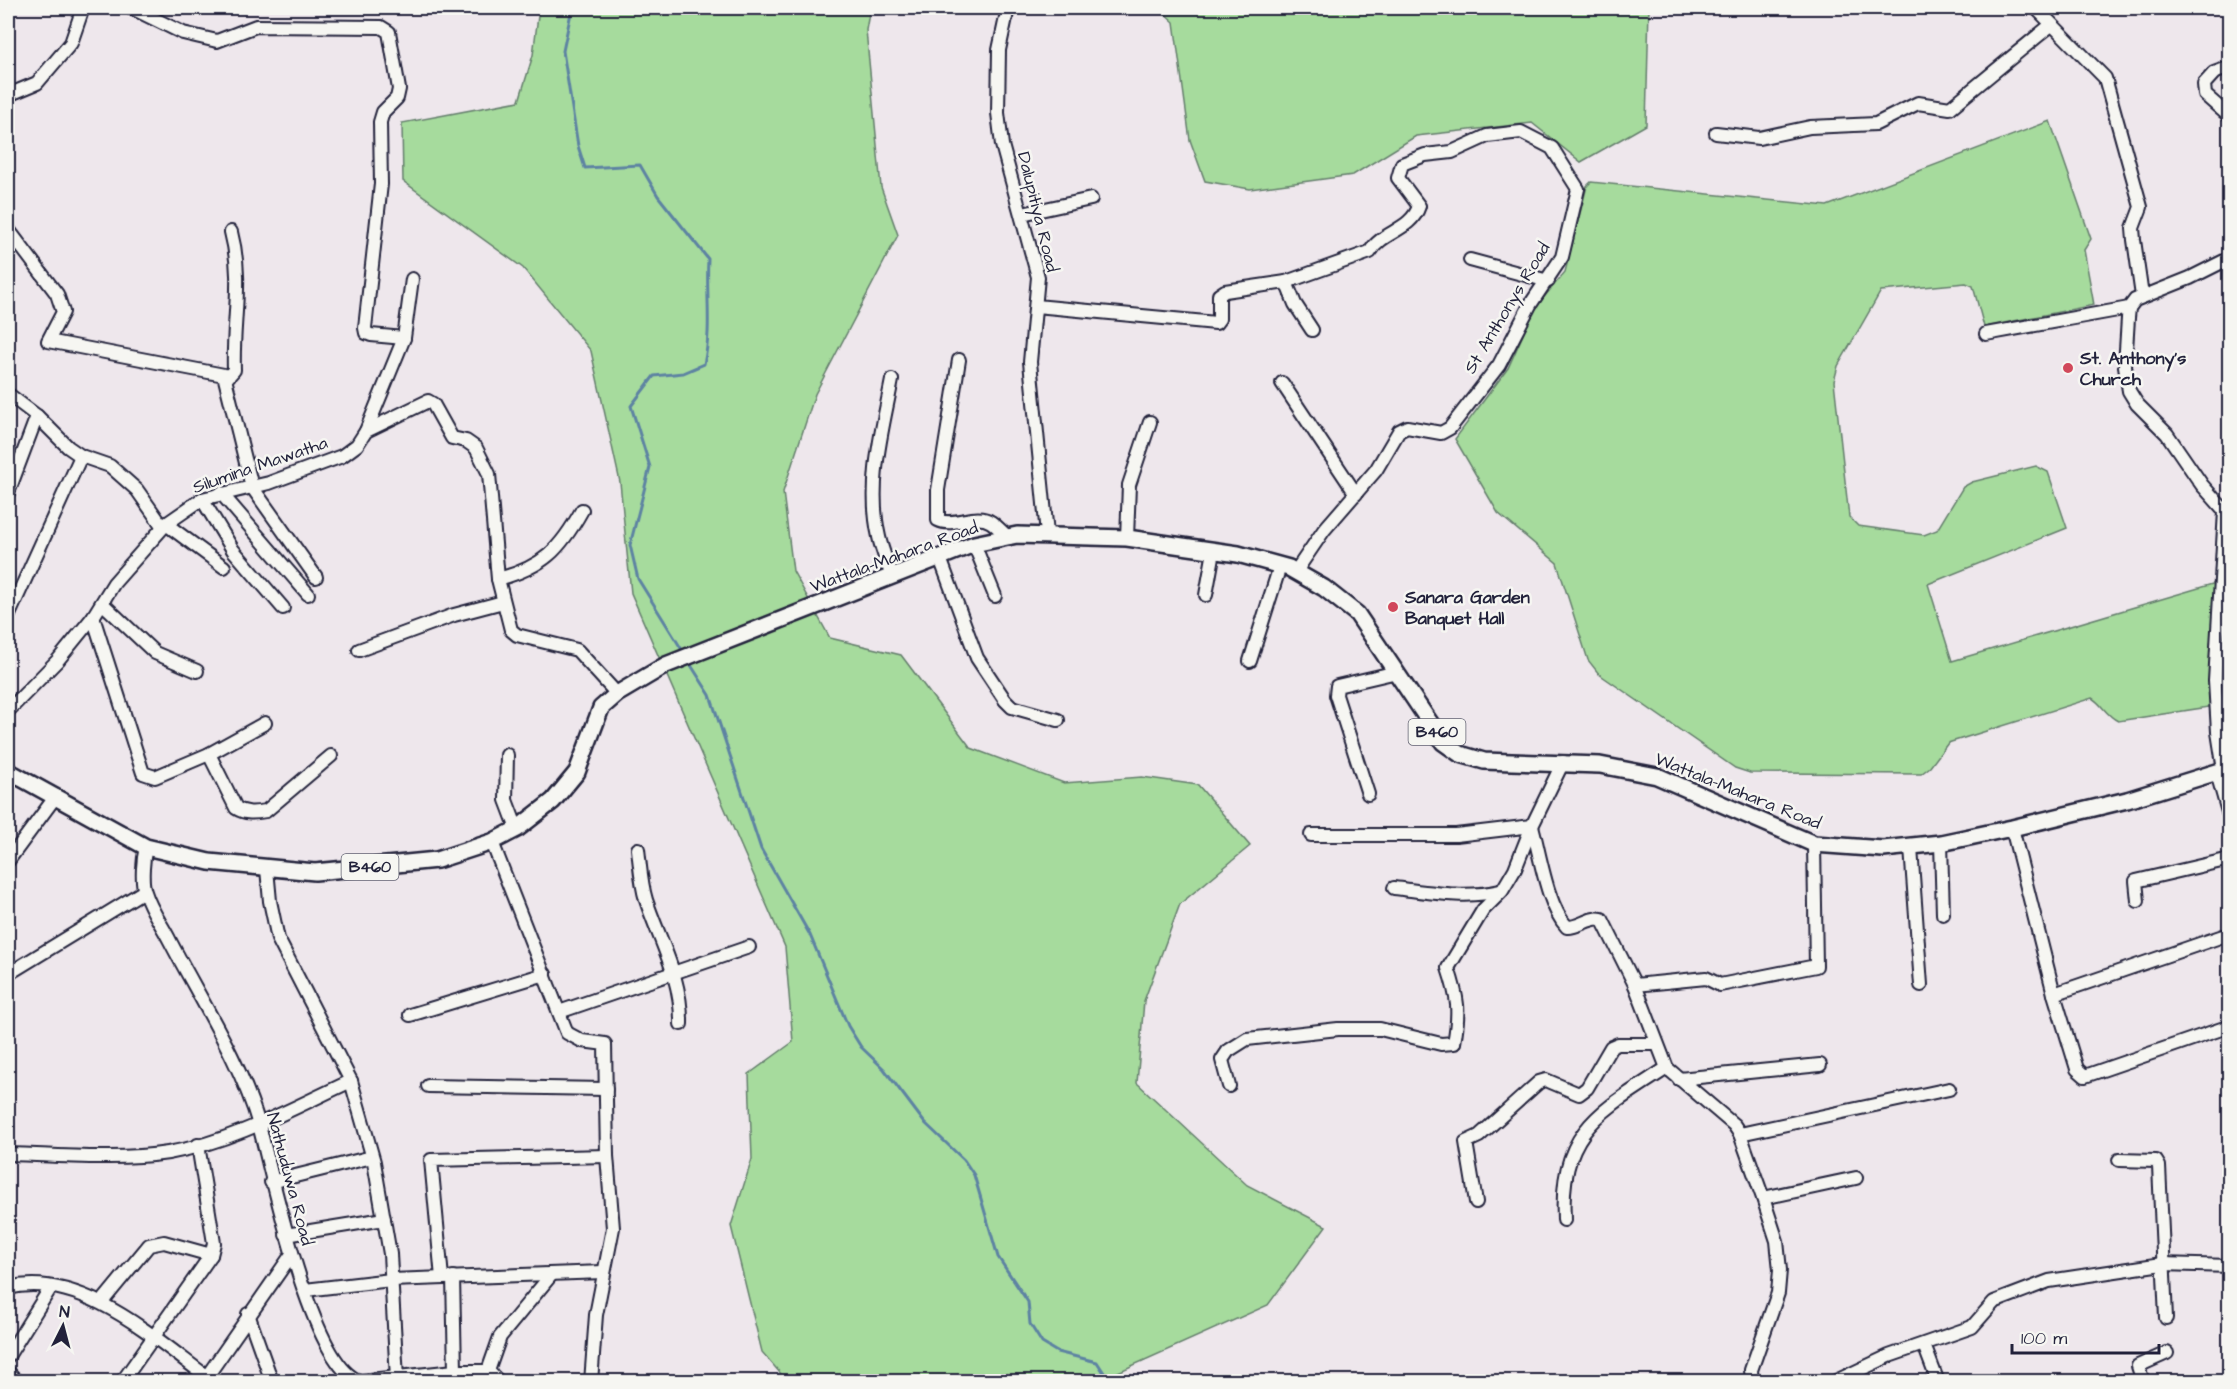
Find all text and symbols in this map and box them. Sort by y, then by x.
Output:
street label: Dalupitiya Road [1010,149,1065,275]
street label: St Anthonys Road [1458,238,1557,379]
place label: St. Anthony's Church [2079,346,2186,392]
marker: St. Anthony's Church [2061,361,2075,375]
street label: Silumina Mawatha [189,430,331,500]
street label: Wattala-Mahara Road [806,515,982,599]
place label: Sanara Garden Banquet Hall [1404,585,1530,631]
marker: Sanara Garden Banquet Hall [1386,600,1400,614]
road number: B460 [1408,719,1466,745]
street label: Wattala-Mahara Road [1651,746,1825,836]
road number: B460 [342,854,398,880]
street label: Nathuduwa Road [260,1110,320,1248]
north arrow [33,1296,93,1356]
text: N [58,1301,71,1324]
scale bar [2012,1317,2159,1355]
text: 100 m [2021,1326,2067,1351]

